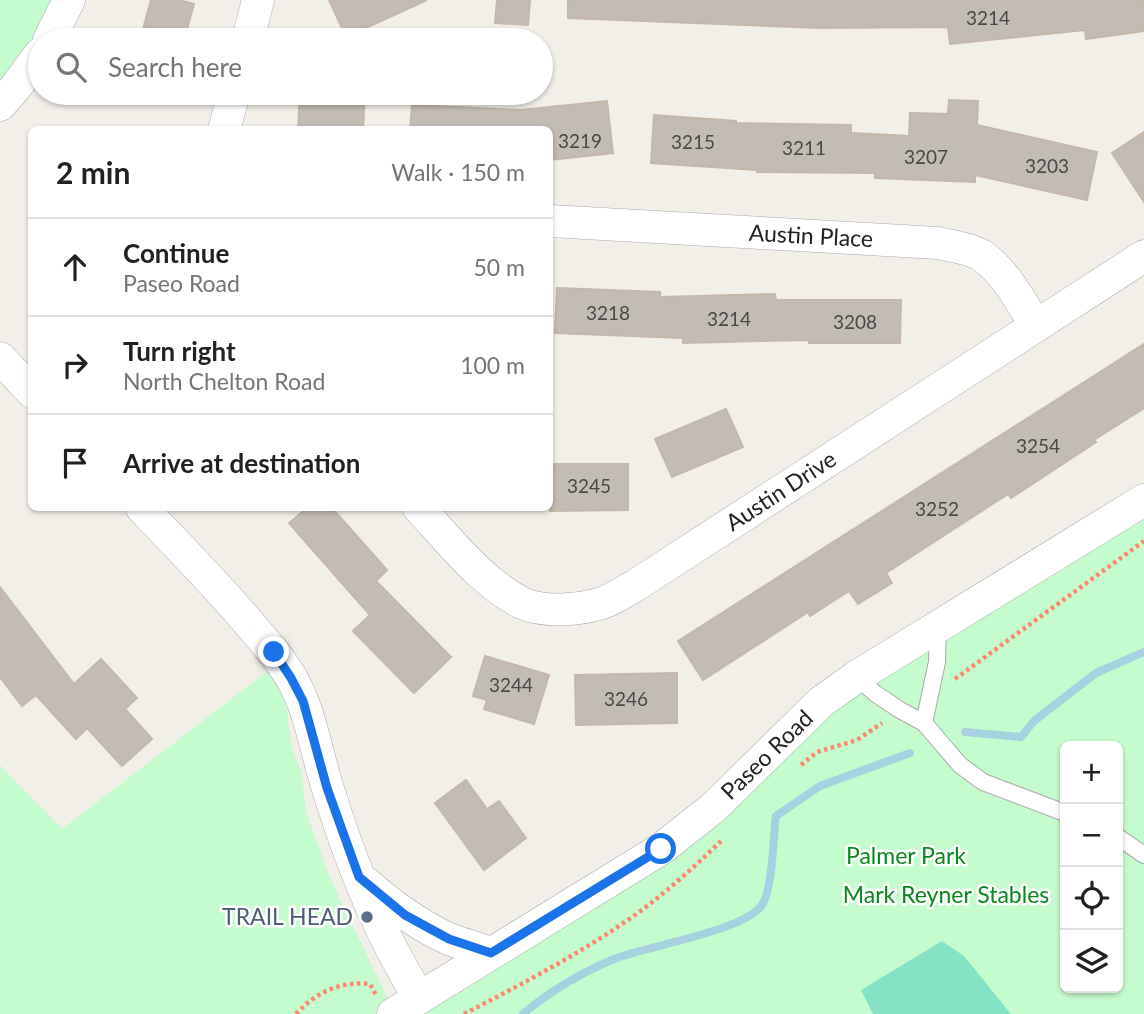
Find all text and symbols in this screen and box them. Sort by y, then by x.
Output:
house number: 3214 [966,6,1010,29]
search box [28,28,553,105]
icon: search [52,48,90,86]
text: Search here [108,51,242,83]
house number: 3219 [558,129,602,152]
house number: 3215 [671,130,715,153]
house number: 3211 [782,136,826,159]
house number: 3207 [904,145,948,168]
text: 2 min [56,154,130,190]
house number: 3203 [1025,154,1069,177]
text: Walk · 150 m [391,158,525,186]
street label: Austin Place [748,218,874,252]
text: Continue [123,237,229,269]
icon: ahead [56,248,94,286]
text: 50 m [474,253,525,281]
text: Paseo Road [123,269,240,297]
house number: 3218 [586,301,630,324]
house number: 3214 [707,307,751,330]
house number: 3208 [833,310,877,333]
text: Turn right [123,335,236,367]
icon: right [56,346,94,384]
text: 100 m [460,351,525,379]
text: North Chelton Road [123,367,325,395]
house number: 3254 [1016,434,1060,457]
icon: arrive [56,444,94,482]
street label: Austin Drive [720,444,841,536]
text: Arrive at destination [123,447,360,479]
house number: 3245 [567,474,611,497]
house number: 3252 [915,497,959,520]
route end [258,636,289,667]
house number: 3244 [489,673,533,696]
house number: 3246 [604,687,648,710]
street label: Paseo Road [715,704,818,805]
map controls [1060,741,1123,993]
button: + [1060,741,1123,804]
button: − [1060,804,1123,867]
route start [645,833,676,864]
park label: Palmer Park [846,841,966,869]
button: locate [1060,867,1123,930]
park label: Mark Reyner Stables [843,880,1049,908]
place label: TRAIL HEAD [222,902,353,930]
marker: TRAIL HEAD [359,909,375,925]
button: layers [1060,930,1123,993]

